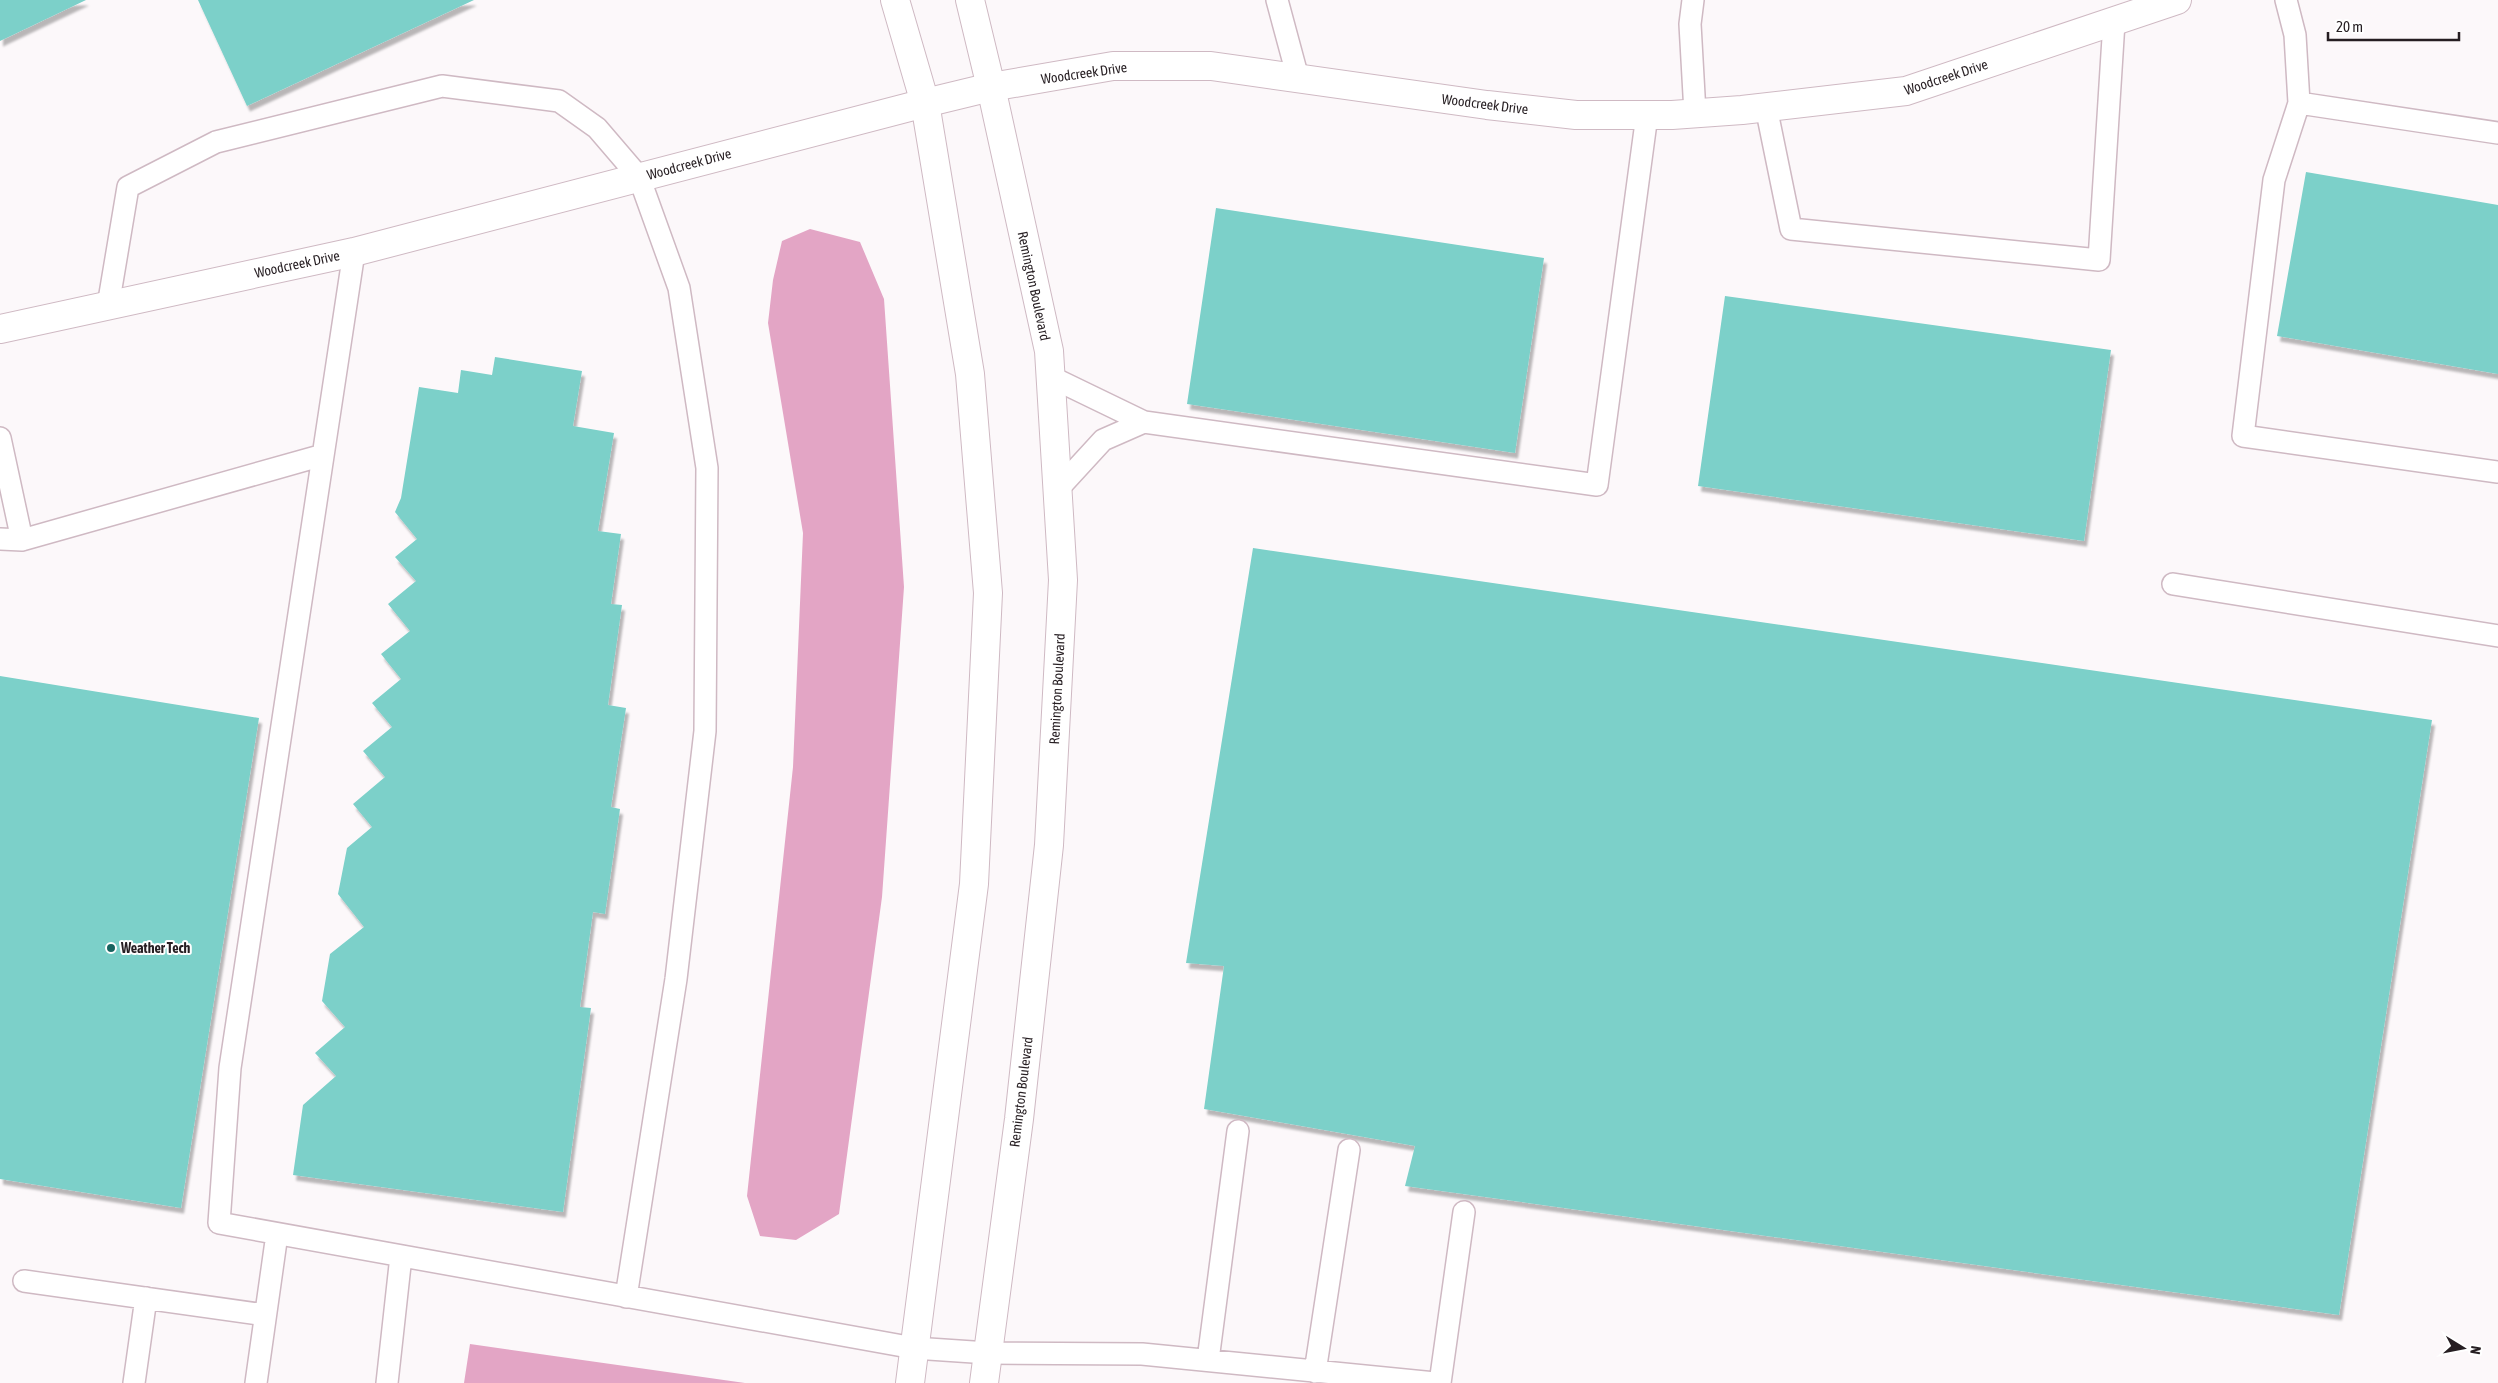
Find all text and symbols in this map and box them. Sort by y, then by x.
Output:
scale bar [2328,10,2459,42]
text: 20 m [2336,18,2363,35]
street label: Woodcreek Drive [1902,56,1990,98]
street label: Woodcreek Drive [1040,59,1128,87]
street label: Woodcreek Drive [1441,91,1529,117]
street label: Woodcreek Drive [645,145,733,183]
street label: Remington Boulevard [1015,230,1053,342]
street label: Woodcreek Drive [253,247,341,281]
street label: Remington Boulevard [1046,633,1068,745]
place label: Weather Tech [120,940,191,956]
marker: Weather Tech [105,942,117,954]
street label: Remington Boulevard [1006,1036,1036,1148]
north arrow [2438,1323,2488,1373]
text: N [2467,1345,2484,1356]

